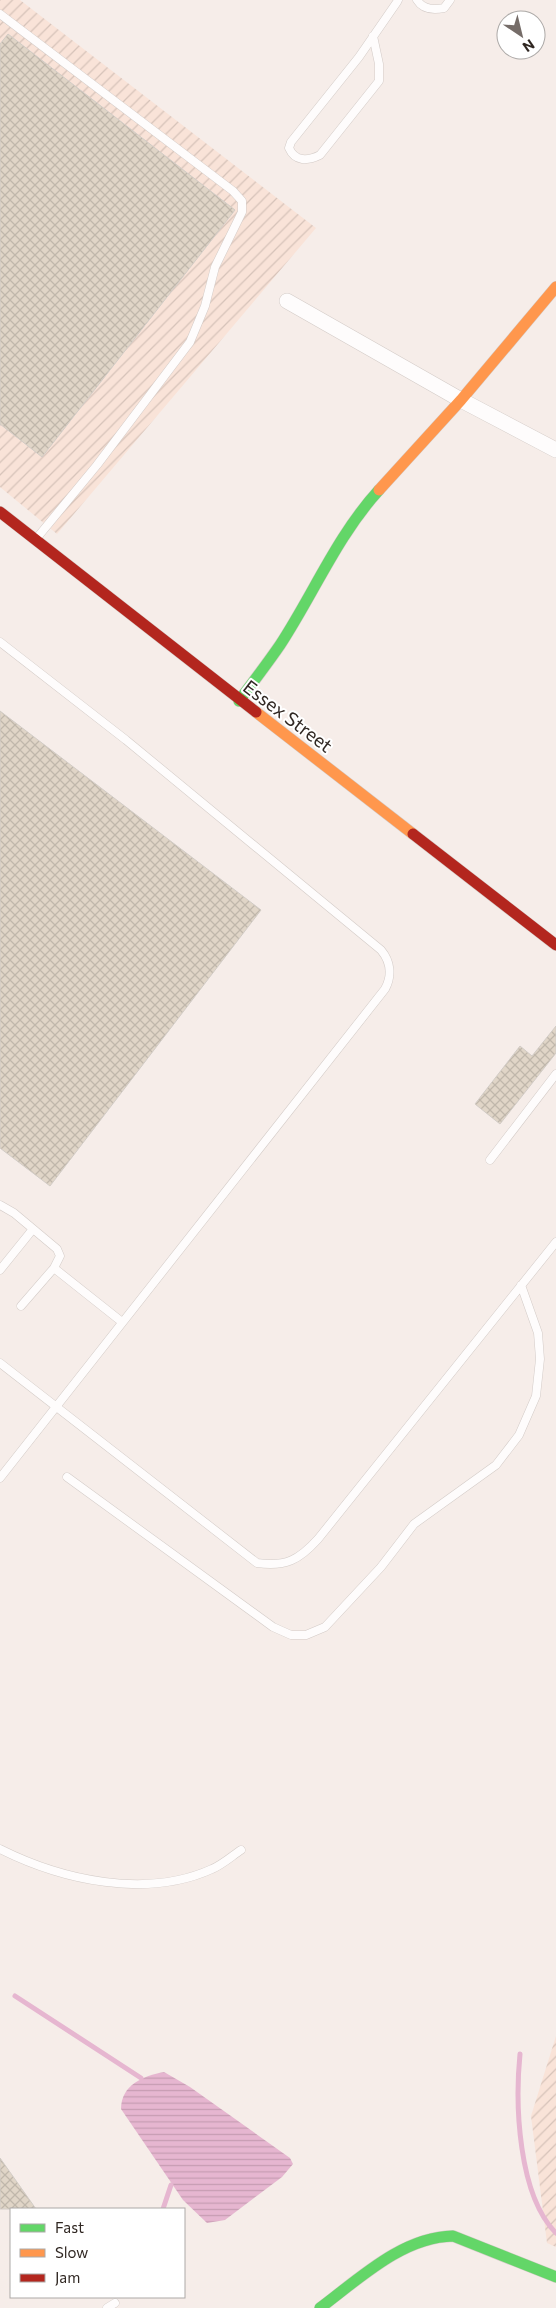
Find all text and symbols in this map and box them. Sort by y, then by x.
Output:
north arrow [496,10,546,60]
text: N [520,36,538,56]
street label: Essex Street [239,675,338,757]
legend [10,2208,185,2298]
text: Fast [55,2218,84,2236]
text: Slow [55,2243,88,2261]
text: Jam [55,2268,80,2286]

